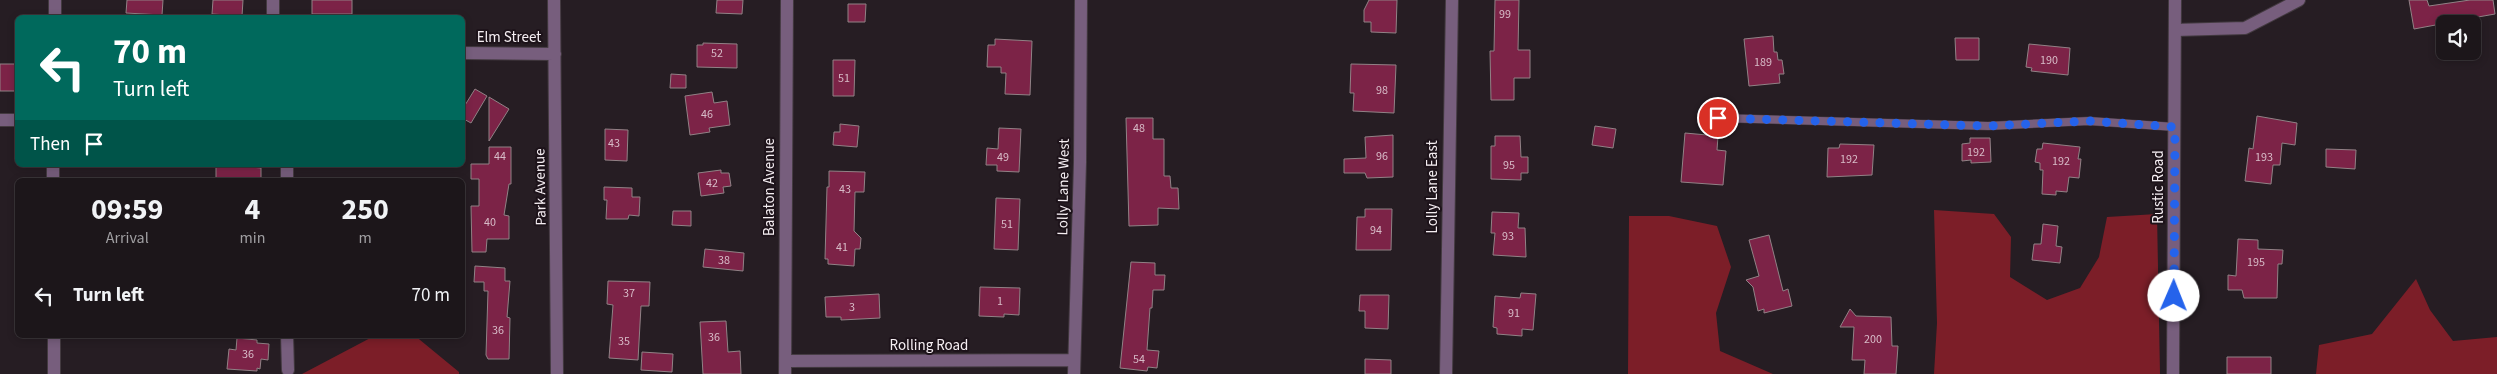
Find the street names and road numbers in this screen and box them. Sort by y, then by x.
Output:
street label: Elm Street [477,27,541,48]
street label: Balaton Avenue [759,138,780,236]
street label: Lolly Lane West [1052,138,1075,236]
street label: Lolly Lane East [1422,141,1443,233]
street label: Park Avenue [529,148,552,226]
street label: Rustic Road [2148,150,2169,224]
street label: Rolling Road [890,335,968,356]

